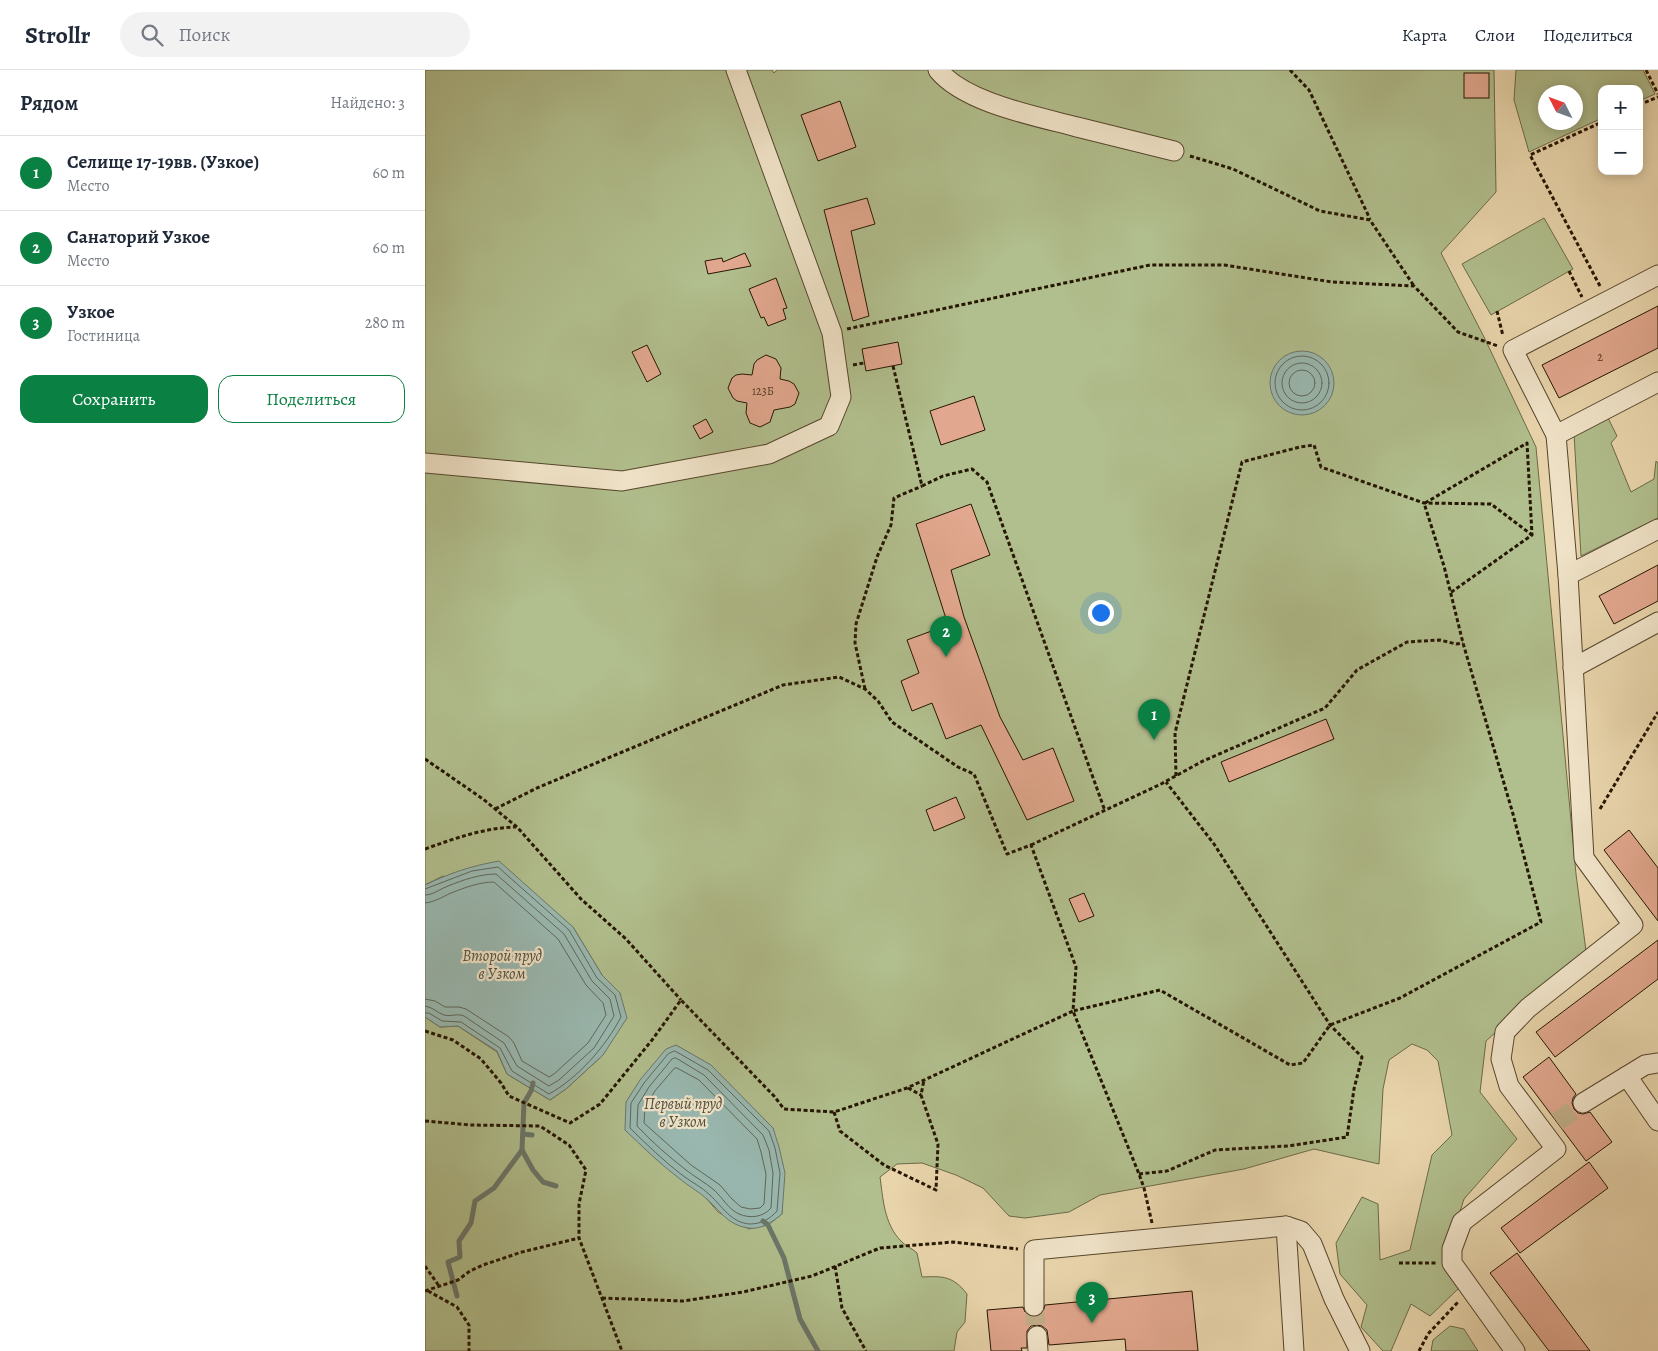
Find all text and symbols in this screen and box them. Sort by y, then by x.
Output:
search box [120,12,470,57]
text: Strollr [25,19,90,51]
icon: search [138,21,166,49]
text: Поиск [178,22,230,48]
text: Карта [1402,23,1447,47]
text: Слои [1475,23,1515,47]
text: Поделиться [1543,23,1633,47]
north arrow [1538,85,1583,130]
map controls [1598,85,1643,175]
button: + [1598,85,1643,130]
text: Рядом [20,89,78,117]
text: Найдено: 3 [330,92,405,114]
button: − [1598,130,1643,175]
text: Селище 17-19вв. (Узкое) [67,149,259,175]
text: 1 [33,162,39,184]
text: 60 m [373,162,405,184]
text: Место [67,175,110,197]
text: Санаторий Узкое [67,224,210,250]
text: 2 [32,237,40,259]
text: 60 m [373,237,405,259]
text: Место [67,250,110,272]
text: Узкое [67,299,115,325]
text: 3 [33,312,39,334]
text: 280 m [365,312,405,334]
text: Гостиница [67,325,140,347]
house number: 2 [1597,349,1603,365]
button: Сохранить [20,375,208,423]
button: Поделиться [218,375,405,423]
house number: 123Б [752,383,774,399]
your location [1088,600,1114,626]
pin: 2 [930,616,962,657]
pin: 1 [1138,699,1170,740]
water label: Второй пруд в Узком [462,945,542,985]
water label: Первый пруд в Узком [644,1093,723,1133]
pin: 3 [1076,1282,1108,1323]

